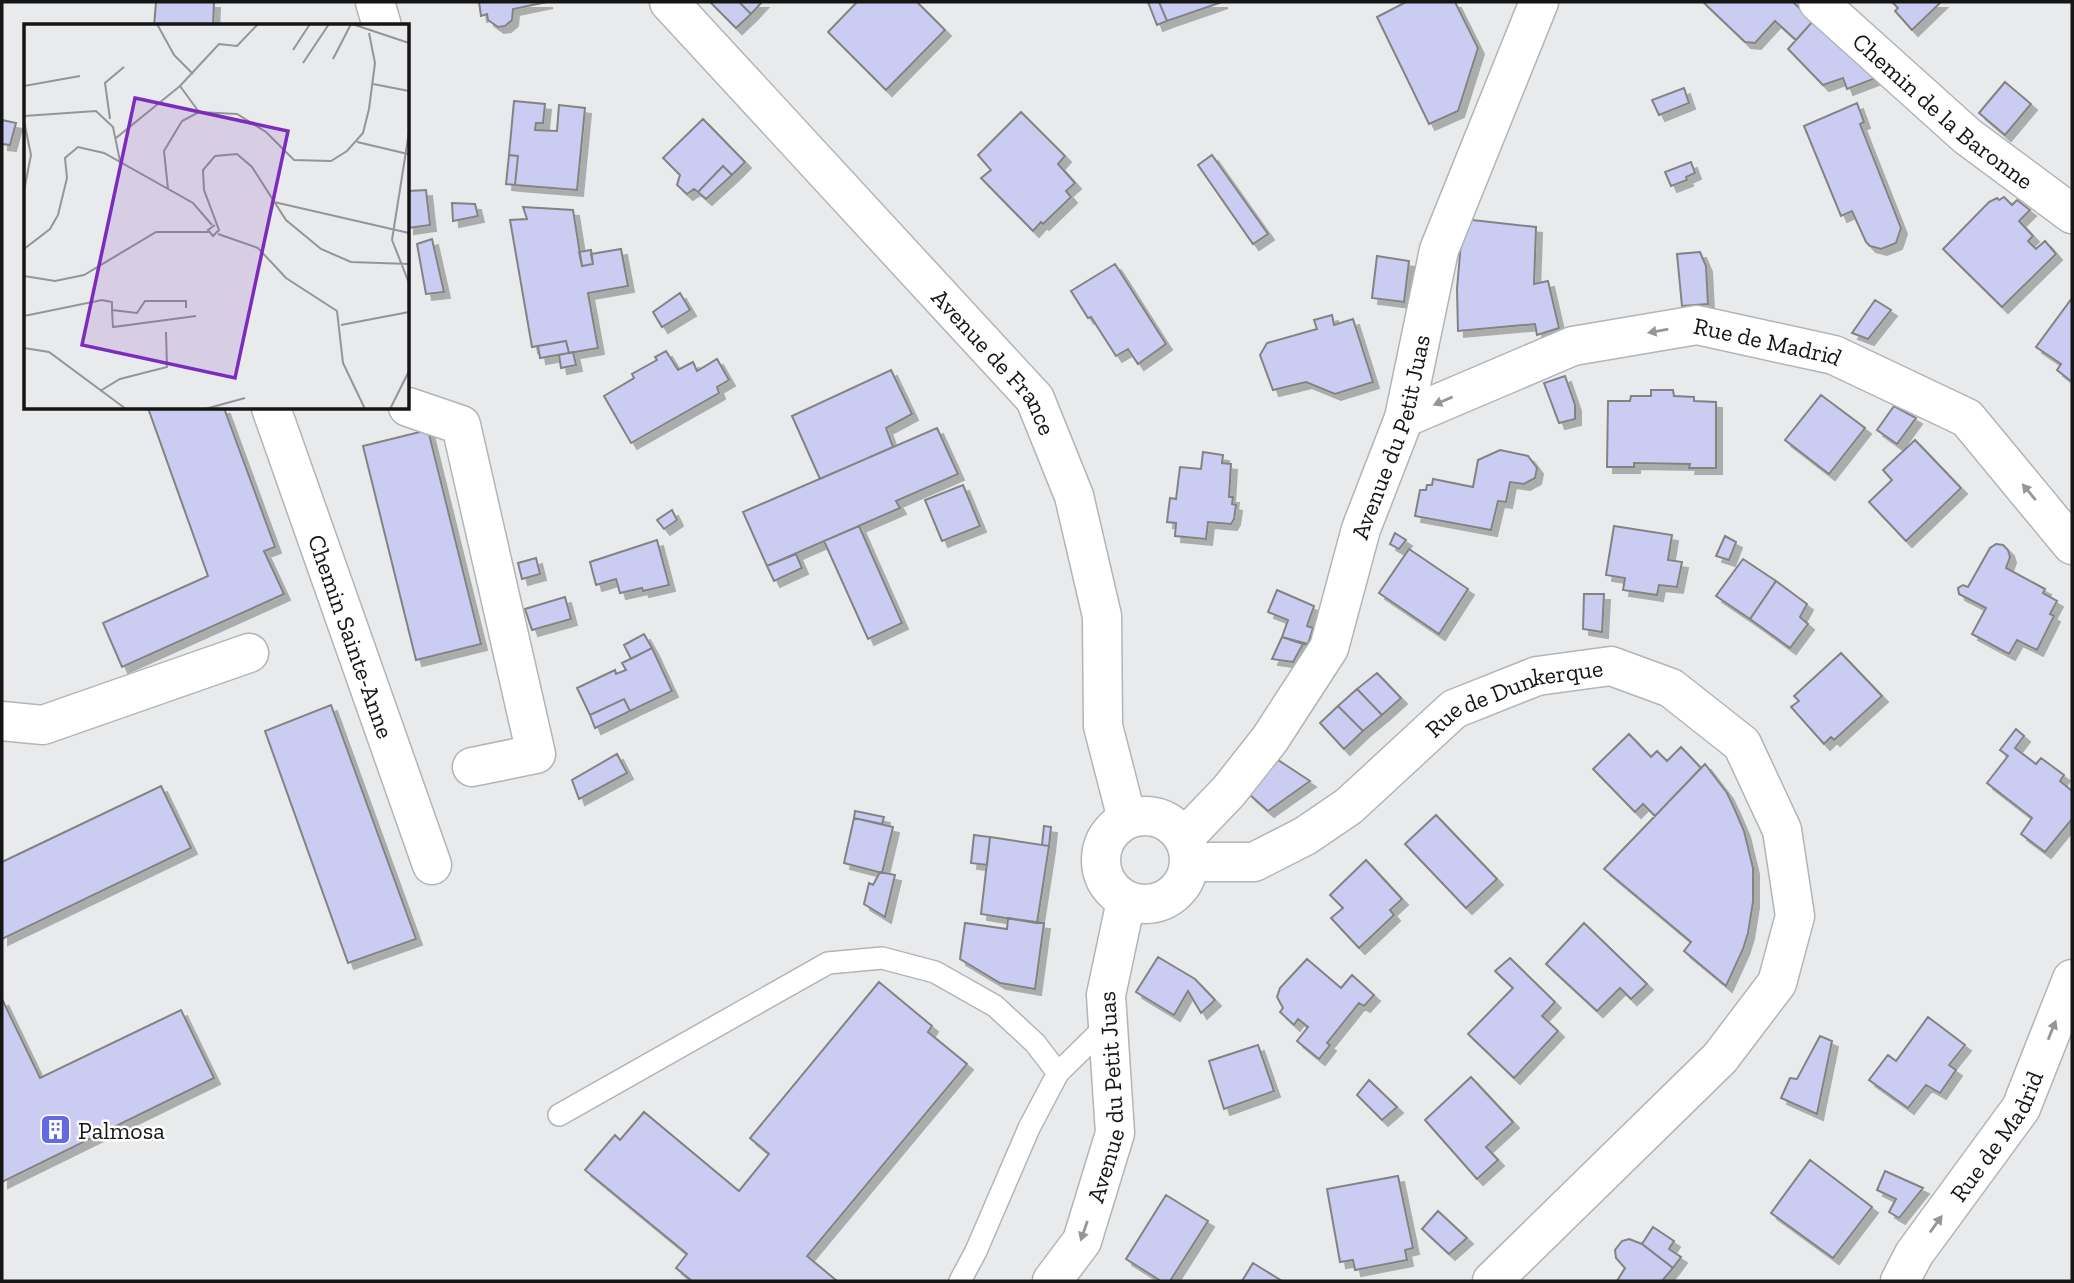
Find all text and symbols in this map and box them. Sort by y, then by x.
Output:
inset map [24,24,410,410]
street label: Chemin de la Baronne [1847,26,2039,195]
street label: Avenue de France [926,282,1062,439]
street label: Rue de Madrid [1691,310,1847,371]
one-way arrow [1647,326,1669,337]
street label: Avenue du Petit Juas [1344,332,1436,542]
one-way arrow [1433,396,1454,407]
one-way arrow [2022,484,2037,501]
street label: Chemin Sainte-Anne [302,531,401,742]
street label: Rue de Dunkerque [1419,653,1605,743]
street label: Avenue du Petit Juas [1080,990,1130,1206]
one-way arrow [2047,1019,2058,1040]
street label: Rue de Madrid [1943,1066,2049,1207]
building icon: Palmosa [38,1113,72,1147]
place label: Palmosa [78,1116,165,1145]
one-way arrow [1929,1214,1943,1233]
one-way arrow [1078,1221,1089,1242]

